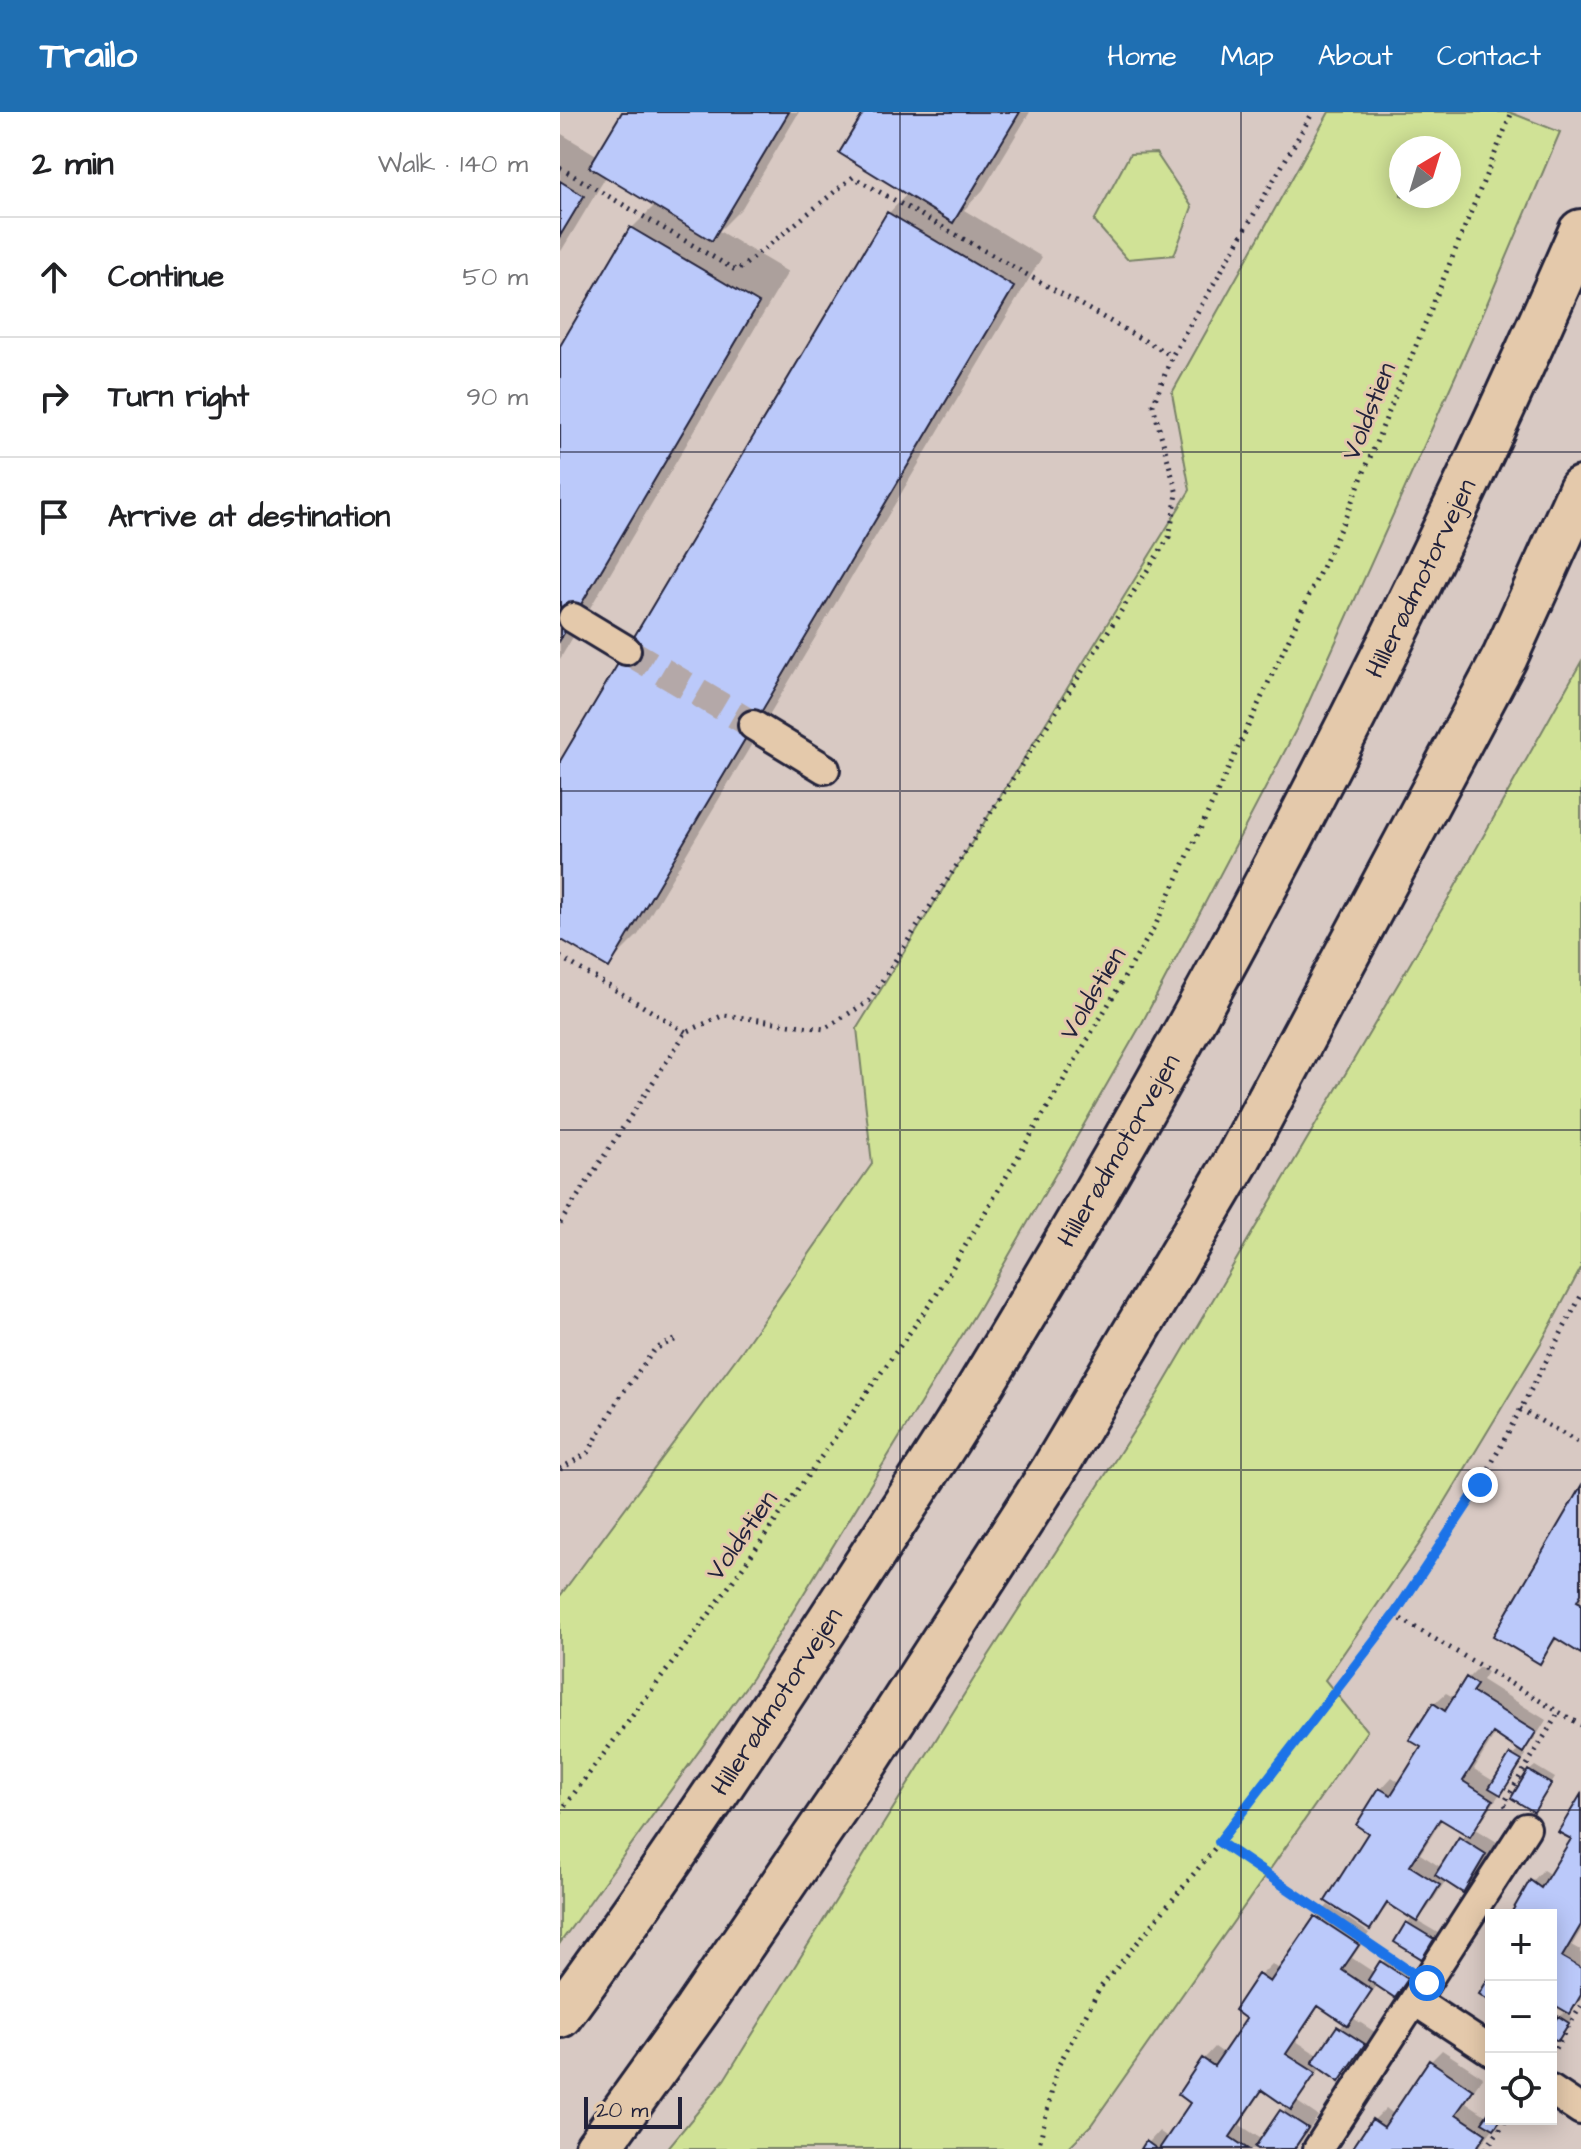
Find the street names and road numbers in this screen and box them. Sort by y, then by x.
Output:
street label: Voldstien [1333,357,1405,466]
street label: Hillerødmotorvejen [1357,473,1485,684]
street label: Voldstien [1051,940,1135,1047]
street label: Hillerødmotorvejen [1049,1047,1189,1254]
street label: Voldstien [698,1483,786,1588]
street label: Hillerødmotorvejen [702,1600,851,1803]

